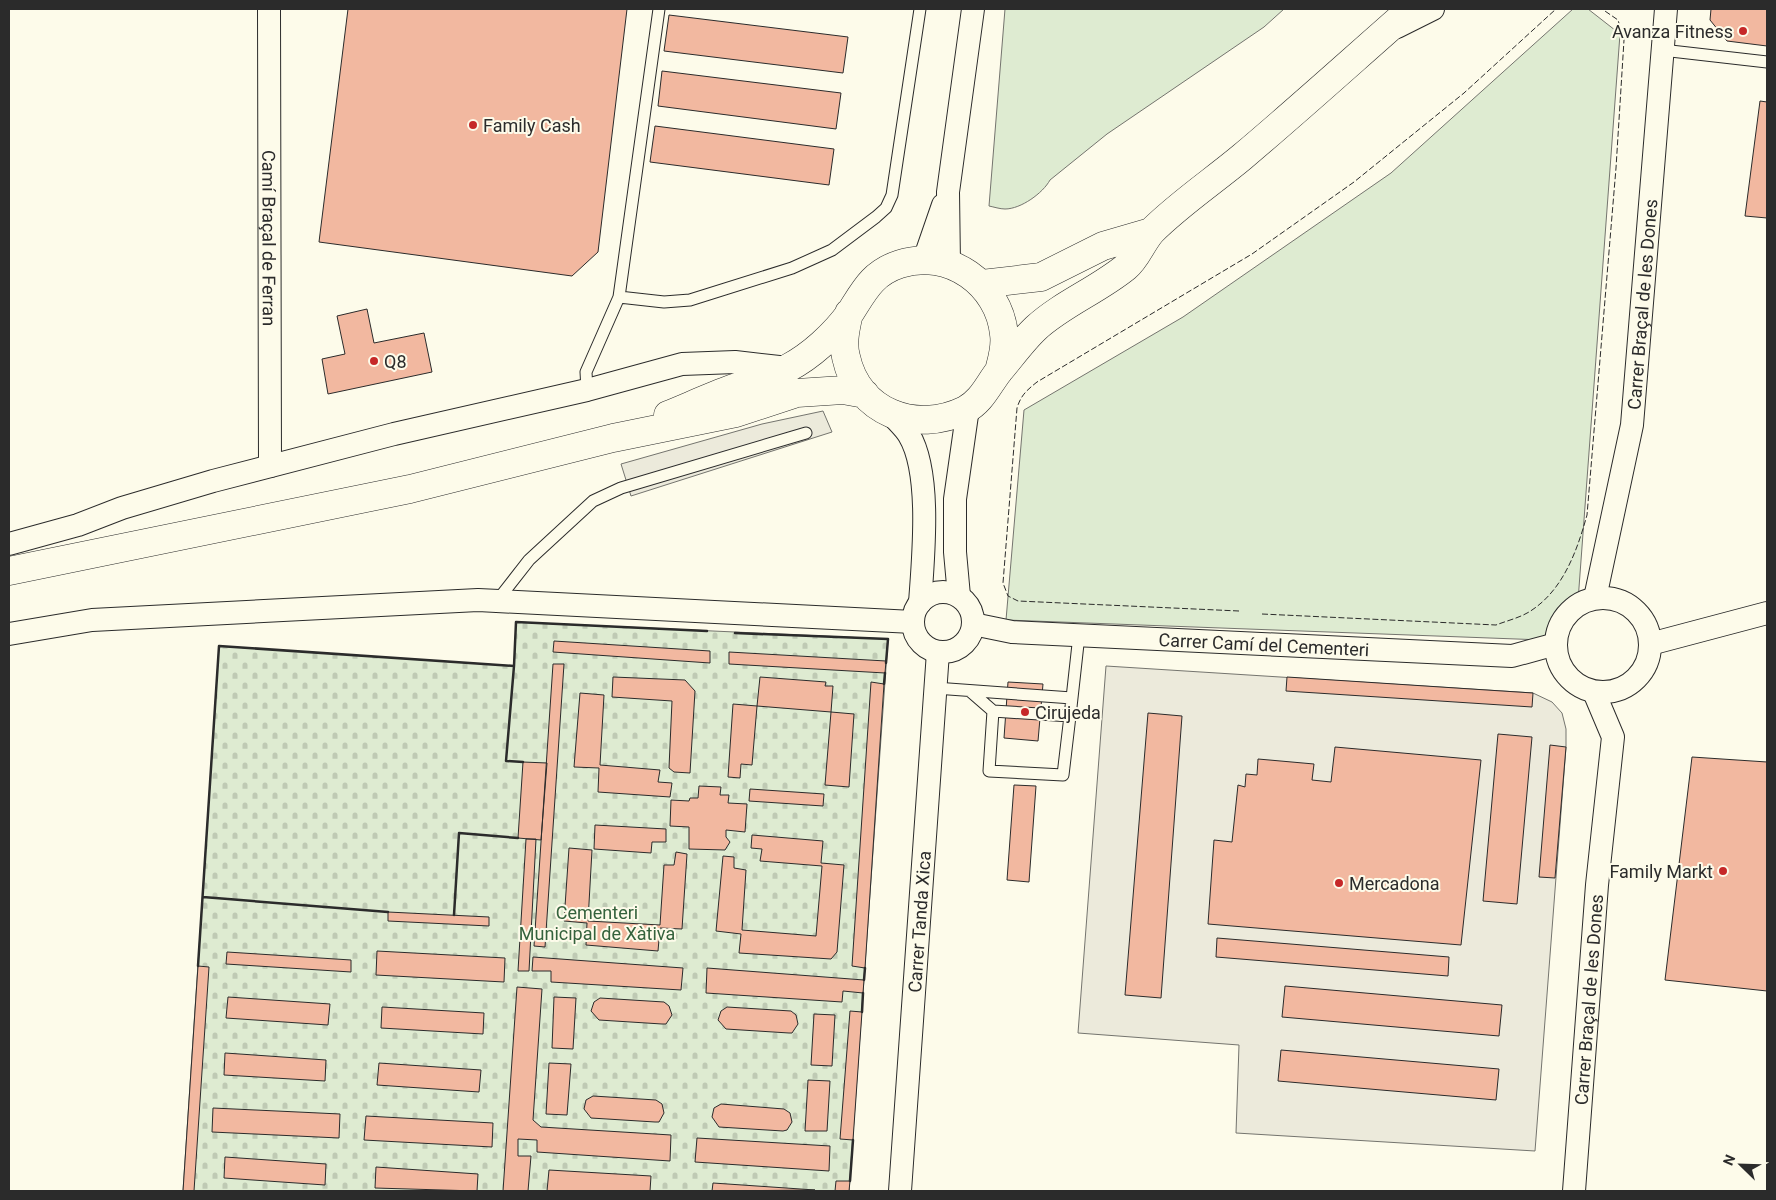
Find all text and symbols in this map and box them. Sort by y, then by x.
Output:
place label: Avanza Fitness [1612,21,1733,42]
marker: Avanza Fitness [1737,25,1749,37]
place label: Family Cash [483,115,581,136]
marker: Family Cash [467,119,479,131]
street label: Camí Braçal de Ferran [259,150,280,326]
street label: Carrer Braçal de les Dones [1623,198,1661,410]
place label: Q8 [384,351,407,372]
marker: Q8 [368,355,380,367]
street label: Carrer Camí del Cementeri [1158,629,1370,660]
place label: Cirujeda [1035,702,1101,723]
marker: Cirujeda [1019,706,1031,718]
street label: Carrer Tanda Xica [904,850,934,993]
place label: Family Markt [1609,861,1713,882]
marker: Family Markt [1717,865,1729,877]
place label: Mercadona [1349,873,1440,894]
marker: Mercadona [1333,877,1345,889]
street label: Carrer Braçal de les Dones [1570,893,1607,1106]
park label: Cementeri Municipal de Xàtiva [519,902,675,944]
north arrow [1716,1140,1766,1190]
text: N [1720,1152,1738,1168]

